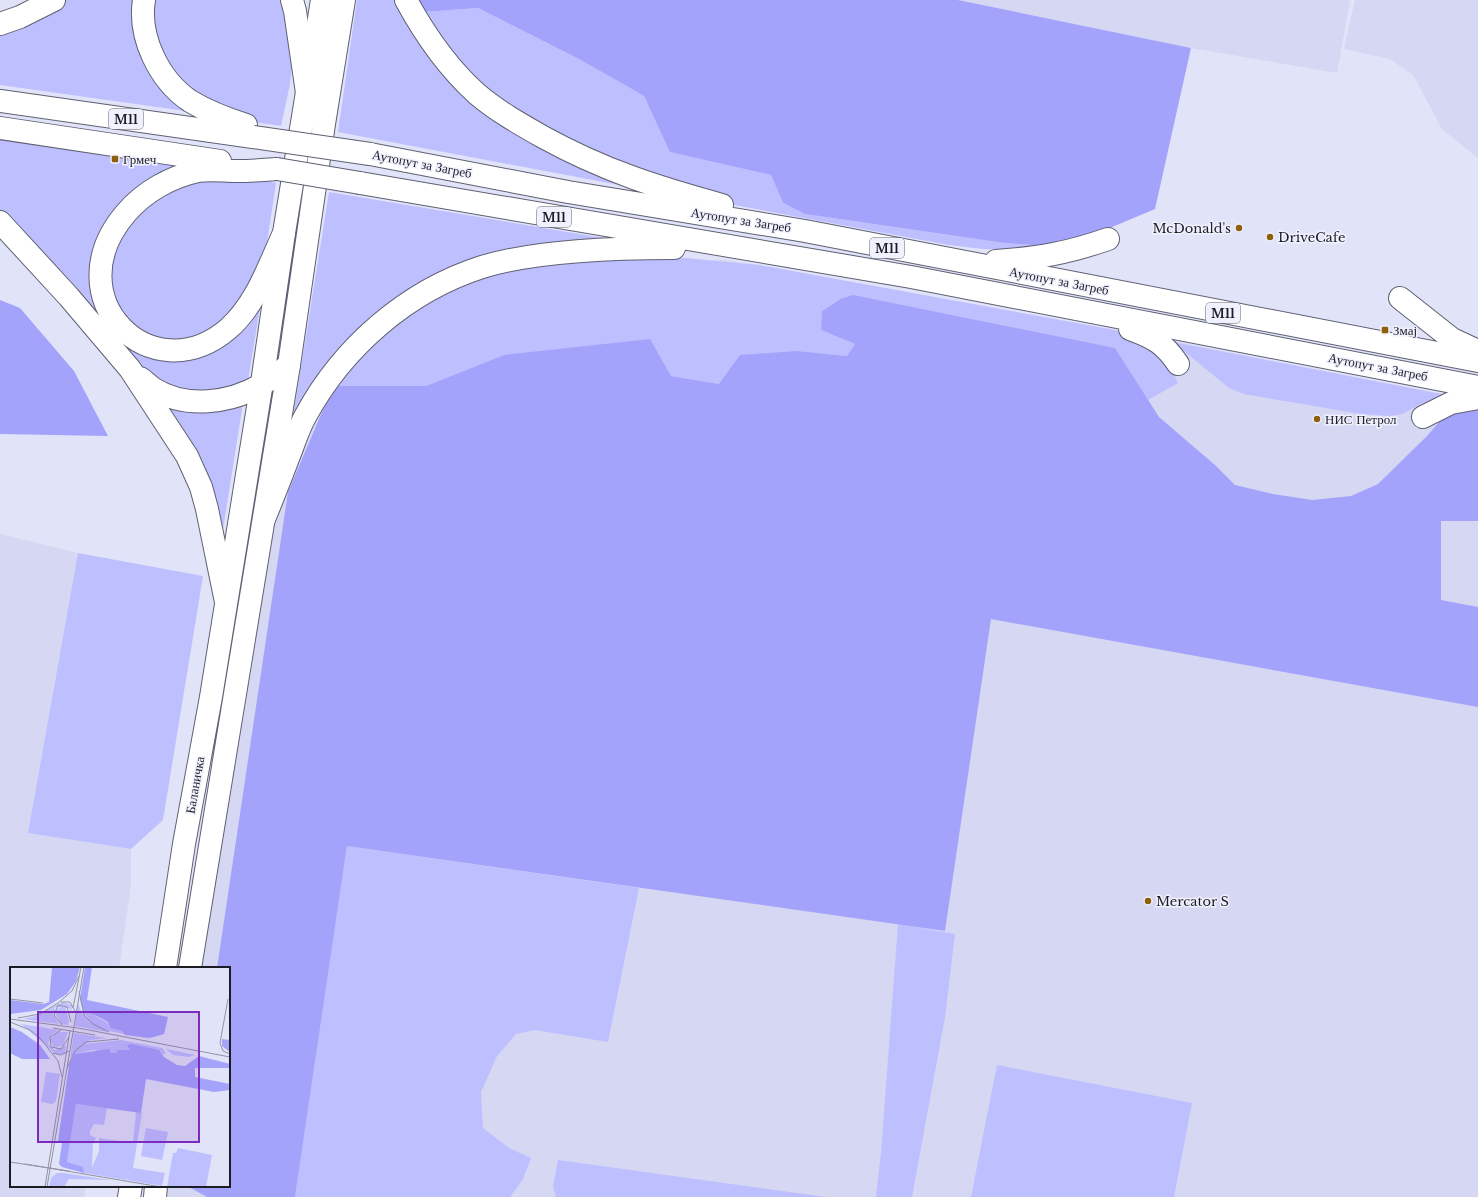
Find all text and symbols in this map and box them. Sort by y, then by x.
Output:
road number: M11 [109,109,143,129]
street label: Аутопут за Загреб [371,146,474,182]
place label: Грмеч [123,151,157,168]
marker: Грмеч [110,154,120,164]
street label: Аутопут за Загреб [690,204,793,236]
road number: M11 [537,207,571,227]
place label: McDonald's [1153,220,1231,237]
marker: McDonald's [1234,223,1244,233]
place label: DriveCafe [1278,229,1345,246]
marker: DriveCafe [1265,232,1275,242]
road number: M11 [870,238,904,258]
street label: Аутопут за Загреб [1008,263,1111,299]
road number: M11 [1206,303,1240,323]
place label: Змај [1393,322,1417,339]
marker: Змај [1380,325,1390,335]
street label: Аутопут за Загреб [1327,349,1430,385]
place label: НИС Петрол [1325,411,1397,428]
marker: НИС Петрол [1312,414,1322,424]
street label: Баланичка [182,755,208,815]
place label: Mercator S [1156,893,1229,910]
marker: Mercator S [1143,896,1153,906]
inset map [10,967,230,1187]

